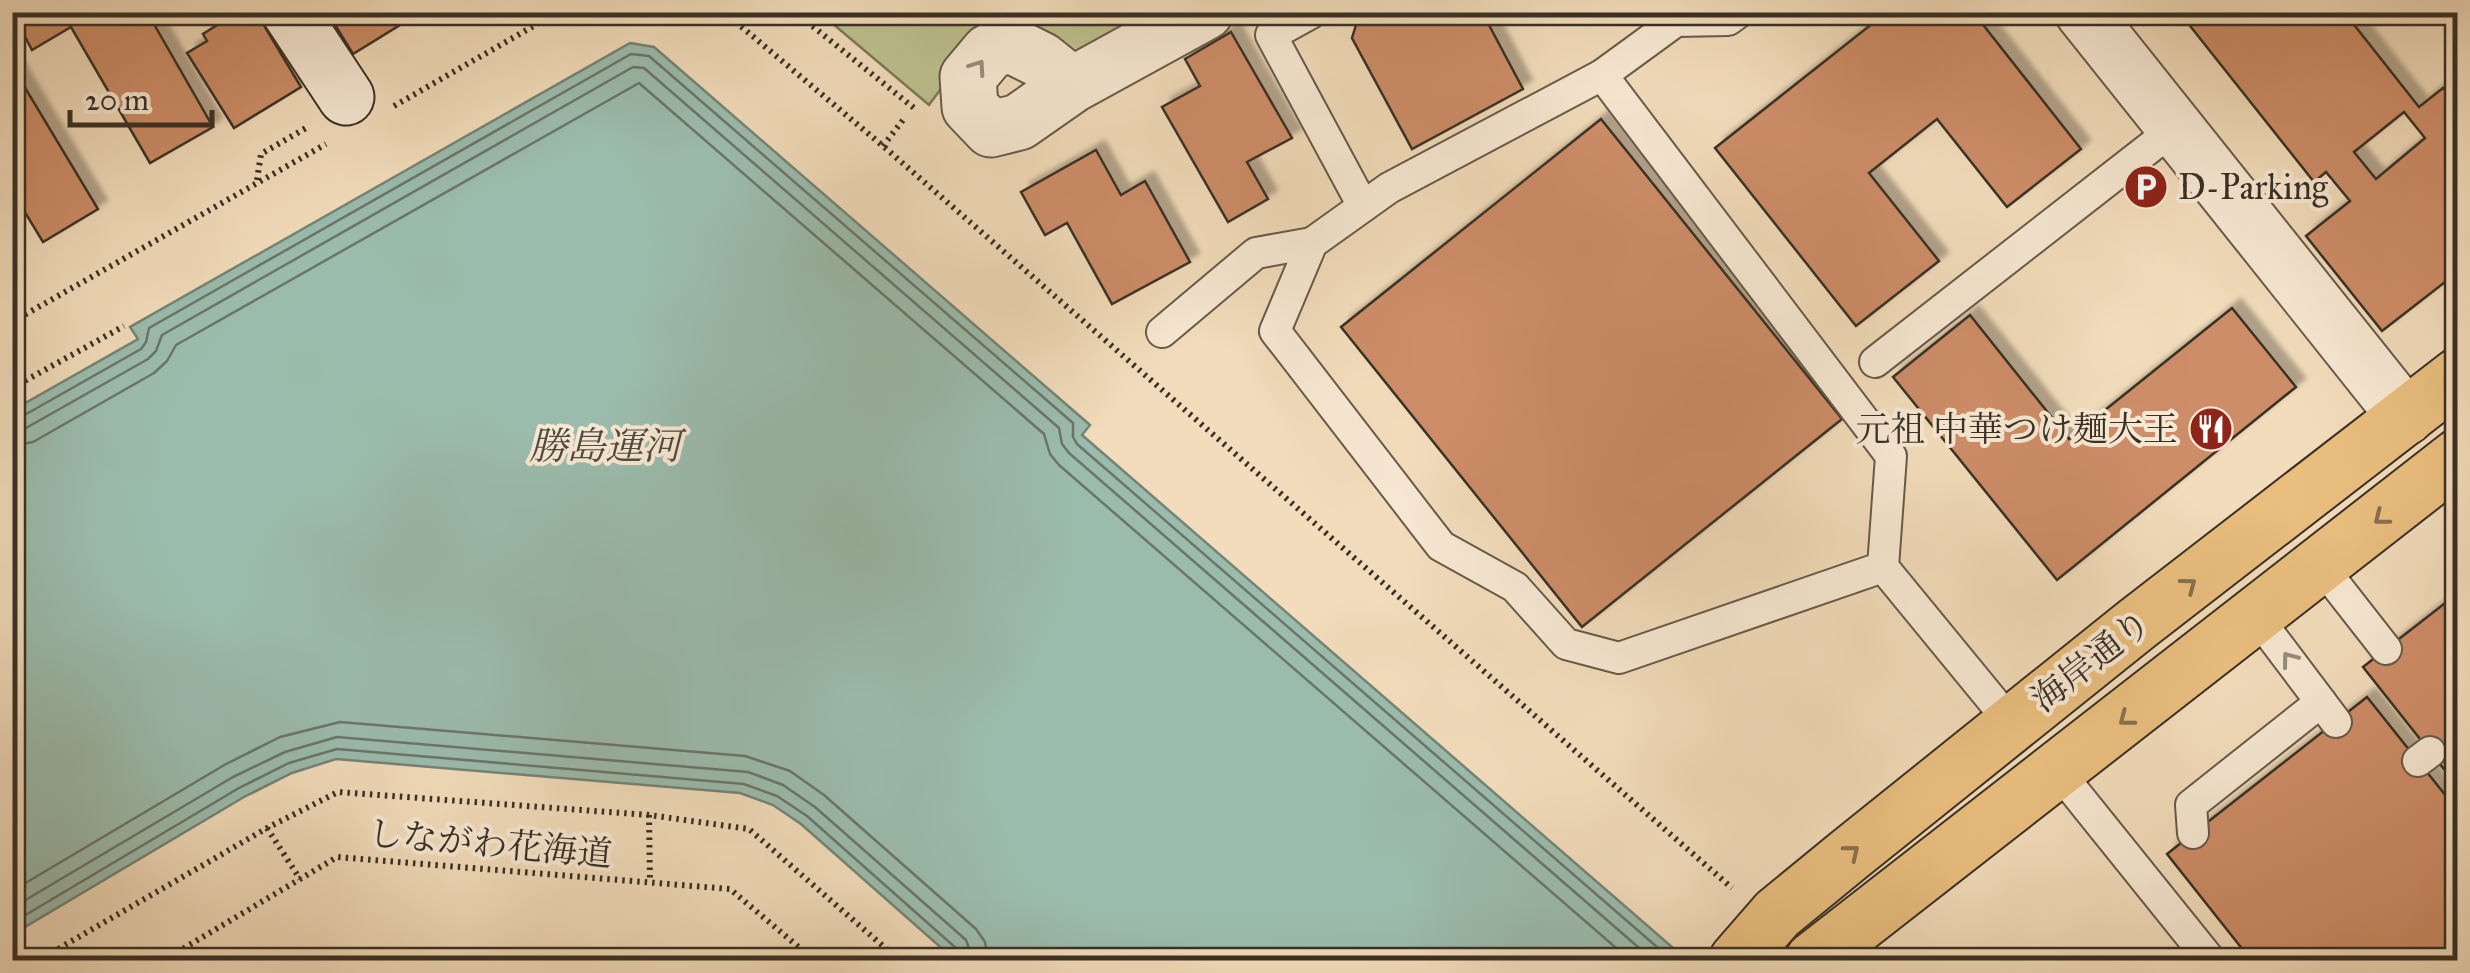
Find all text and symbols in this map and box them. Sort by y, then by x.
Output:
one-way arrow [965,60,984,78]
scale bar [70,65,212,127]
text: 20 m [85,82,149,118]
parking icon: D-Parking [2123,164,2169,210]
place label: D-Parking [2178,166,2329,209]
restaurant icon: 元祖 中華つけ麺大王 [2188,406,2234,452]
place label: 元祖 中華つけ麺大王 [1855,408,2178,451]
water label: 勝島運河 [529,423,687,469]
one-way arrow [2375,506,2393,524]
one-way arrow [2178,579,2196,596]
street label: 海岸通り [2023,601,2159,721]
one-way arrow [2283,652,2300,670]
one-way arrow [2119,707,2137,724]
street label: しながわ花海道 [366,812,614,876]
one-way arrow [1841,846,1859,864]

